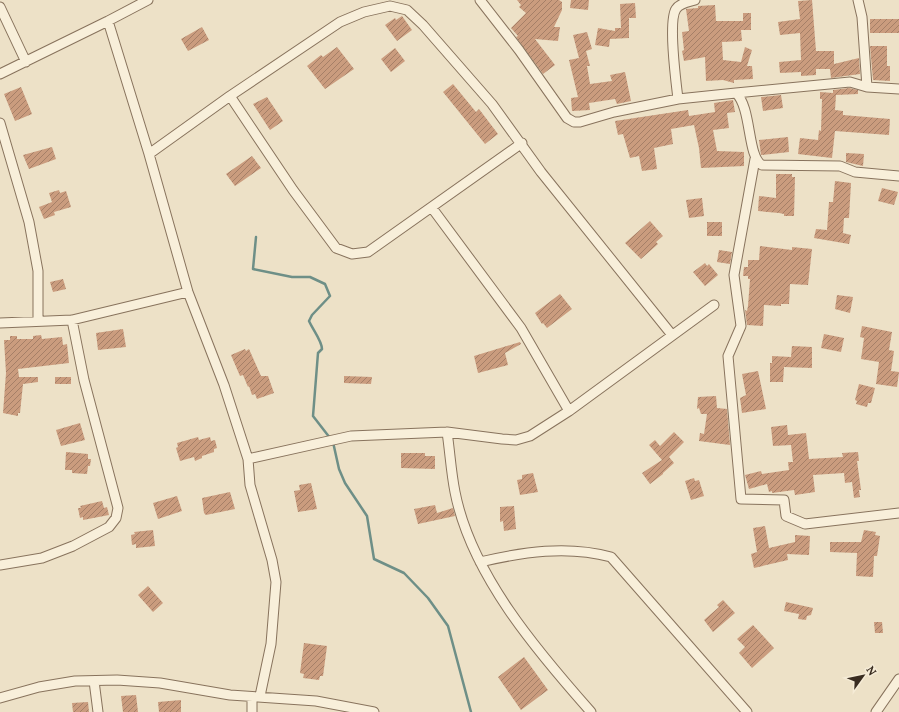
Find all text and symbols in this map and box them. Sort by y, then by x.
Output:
north arrow [843,656,883,696]
text: N [863,663,880,678]

